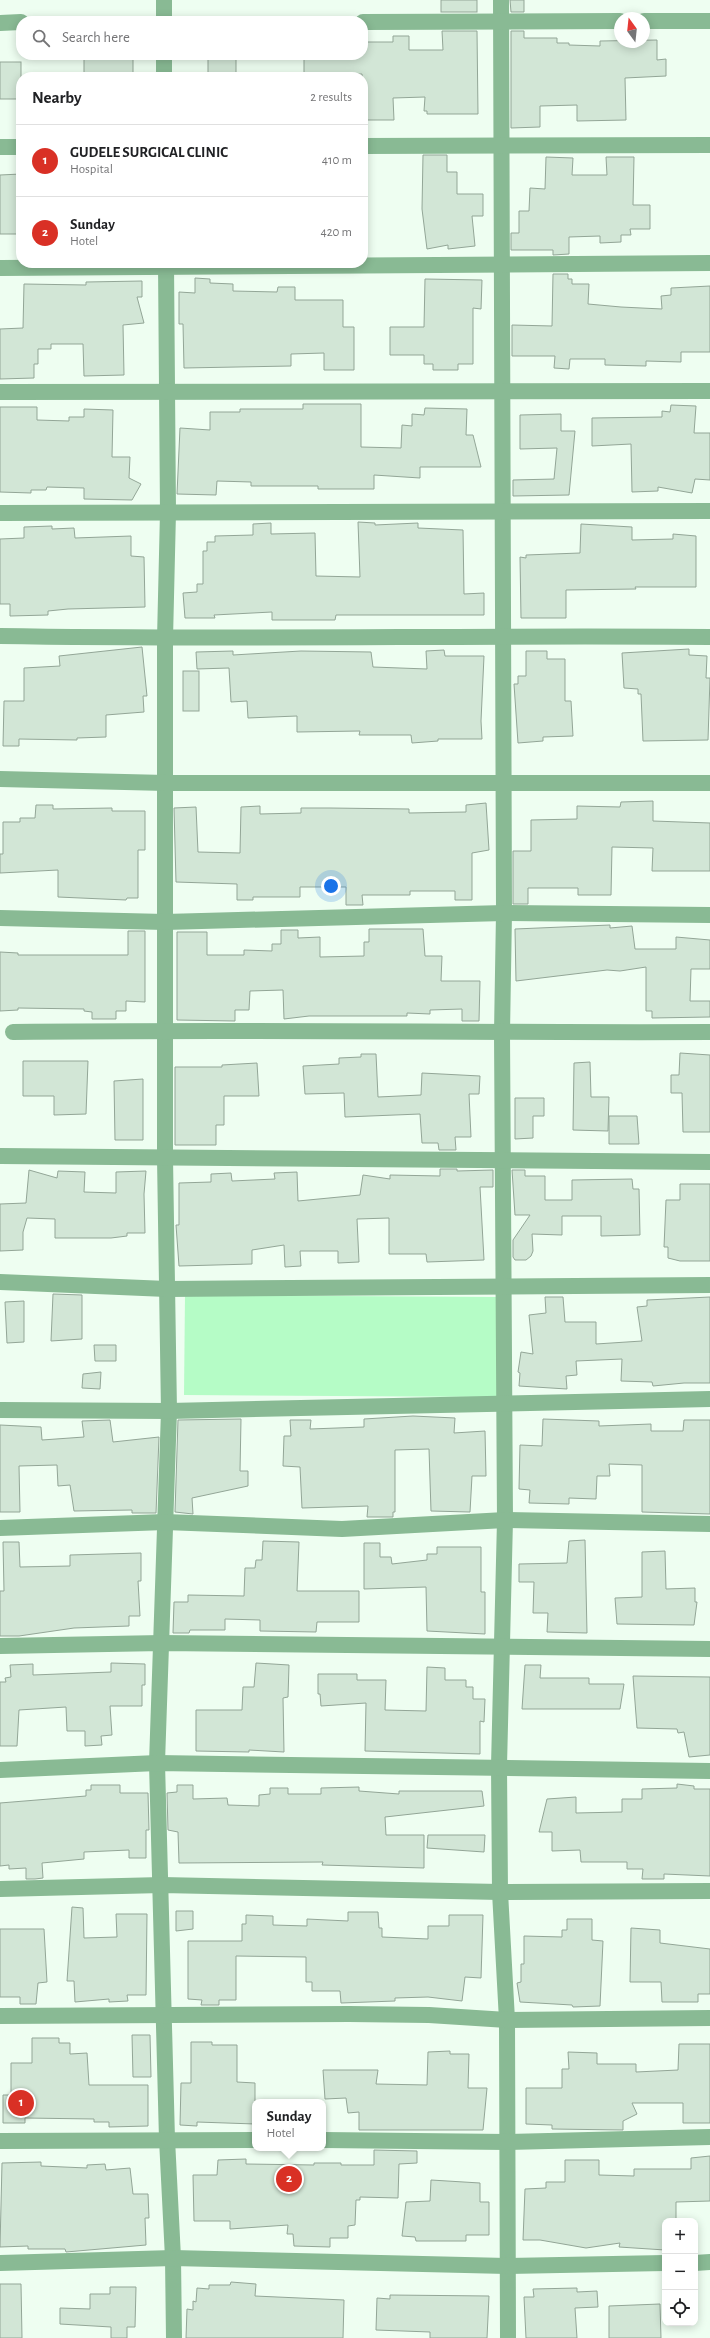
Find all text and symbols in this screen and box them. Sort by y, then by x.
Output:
north arrow [614,12,650,48]
search box [16,16,368,60]
icon: search [30,27,52,49]
text: Search here [62,30,130,45]
text: Nearby [32,89,82,106]
text: 2 results [310,91,352,104]
text: GUDELE SURGICAL CLINIC [70,145,228,160]
text: 1 [43,154,47,167]
text: 410 m [322,154,352,167]
text: Hospital [70,163,113,176]
text: Sunday [70,217,115,232]
text: 2 [42,226,48,239]
text: 420 m [320,226,352,239]
text: Hotel [70,235,98,248]
your location [321,876,341,896]
pin: 1 [8,2088,34,2118]
popup [252,2099,326,2151]
text: Sunday [267,2109,311,2124]
text: Hotel [267,2127,295,2140]
pin: 2 [276,2164,302,2194]
map controls [662,2218,698,2326]
button: + [662,2218,698,2254]
button: − [662,2254,698,2290]
button: locate [662,2290,698,2326]

